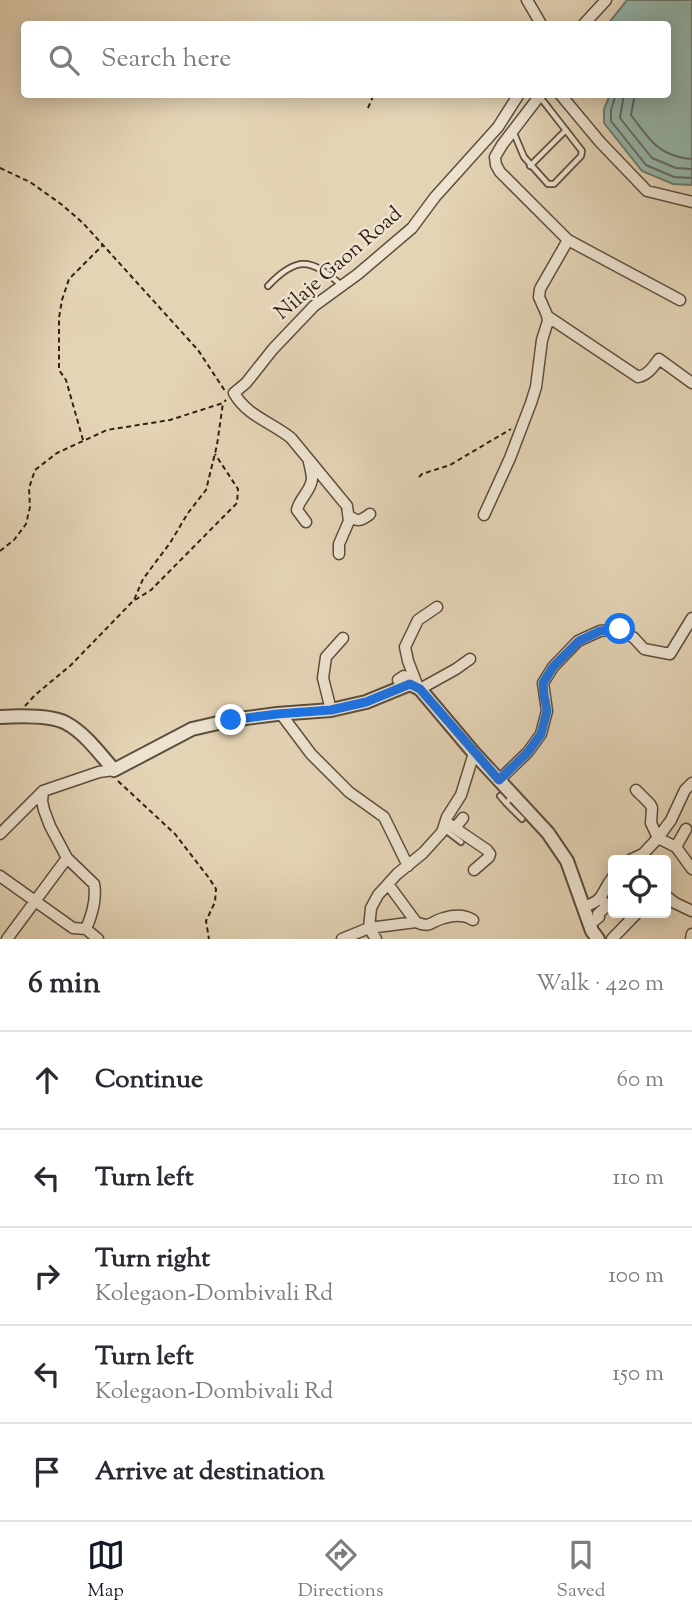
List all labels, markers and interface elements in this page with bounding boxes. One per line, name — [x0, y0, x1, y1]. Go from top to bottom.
search box — [21, 21, 671, 98]
icon: search — [45, 41, 83, 79]
text: Search here — [101, 41, 231, 78]
street label: Nilaje Gaon Road — [269, 200, 409, 328]
route start — [604, 613, 635, 644]
route end — [215, 704, 246, 735]
map controls — [608, 855, 671, 918]
button: locate — [608, 855, 671, 918]
text: 6 min — [28, 963, 100, 1006]
text: Walk · 420 m — [536, 968, 664, 1001]
icon: ahead — [28, 1061, 66, 1099]
text: Continue — [95, 1062, 203, 1099]
text: 60 m — [616, 1064, 664, 1097]
icon: left — [28, 1159, 66, 1197]
text: Turn left — [95, 1160, 194, 1197]
text: 110 m — [613, 1162, 664, 1195]
text: Turn right — [95, 1241, 210, 1278]
icon: right — [28, 1257, 66, 1295]
text: 100 m — [608, 1260, 664, 1293]
text: Kolegaon-Dombivali Rd — [95, 1278, 333, 1311]
text: Turn left — [95, 1339, 194, 1376]
icon: left — [28, 1355, 66, 1393]
text: 150 m — [612, 1358, 664, 1391]
text: Kolegaon-Dombivali Rd — [95, 1376, 333, 1409]
icon: arrive — [28, 1453, 66, 1491]
text: Arrive at destination — [95, 1454, 325, 1491]
tab: Map — [87, 1536, 125, 1605]
tab: Directions — [298, 1536, 383, 1605]
tab: Saved — [557, 1536, 605, 1605]

